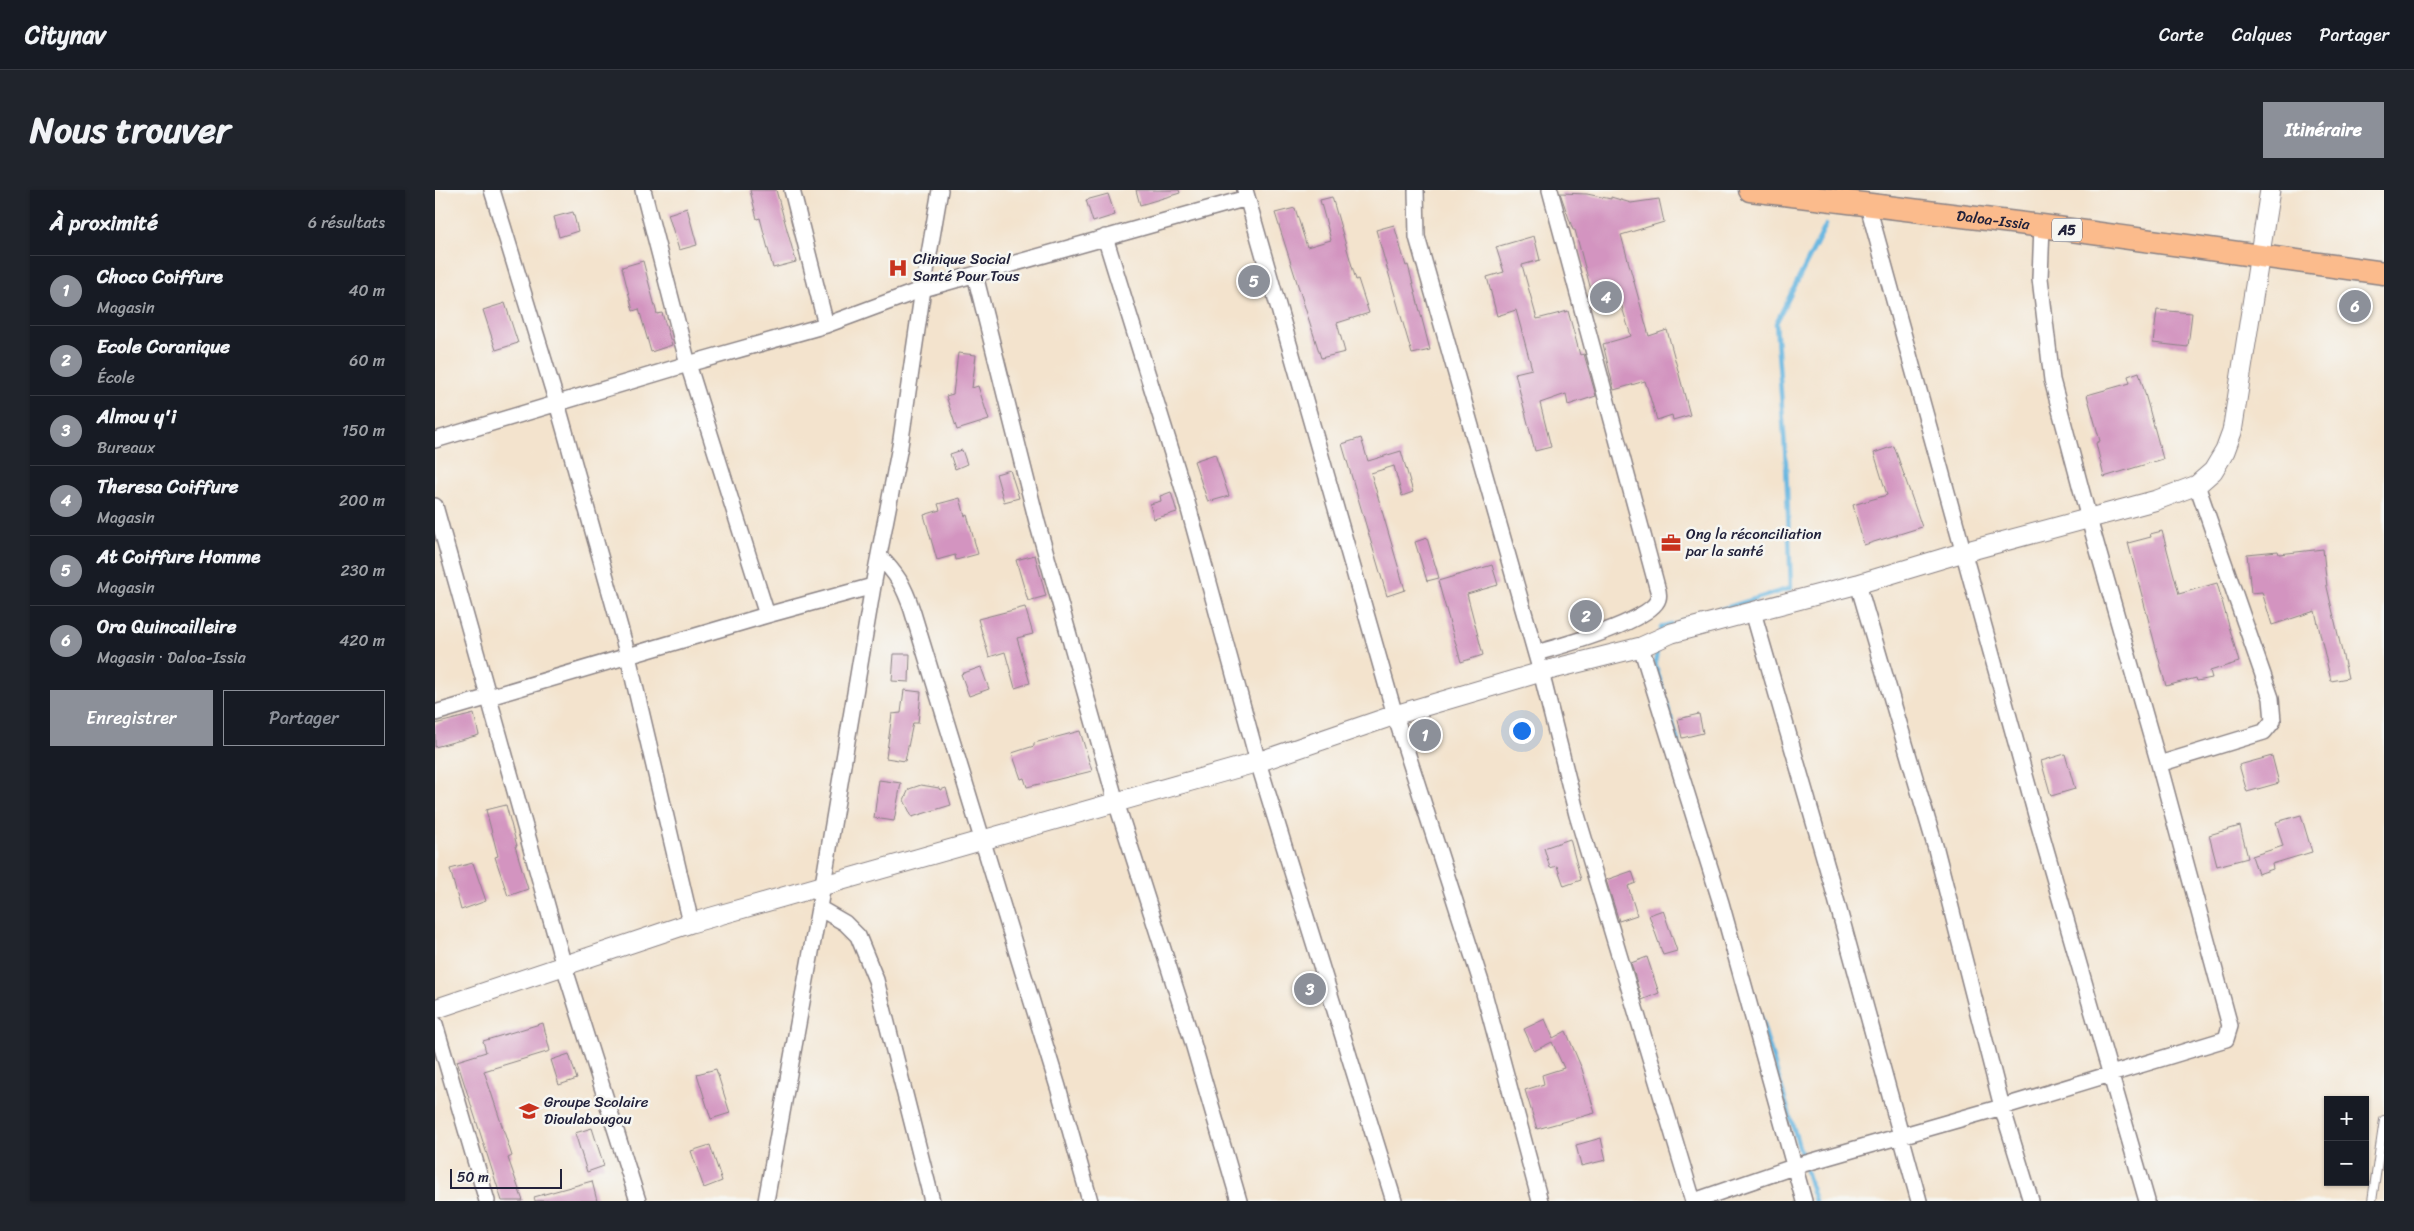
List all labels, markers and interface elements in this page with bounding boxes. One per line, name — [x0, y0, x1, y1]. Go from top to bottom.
text: Citynav — [25, 14, 106, 56]
text: Carte — [2159, 19, 2204, 51]
text: Calques — [2232, 19, 2292, 51]
text: Partager — [2320, 19, 2389, 51]
text: Nous trouver — [30, 99, 230, 161]
button: Itinéraire — [2263, 102, 2384, 158]
street label: Daloa-Issia — [1955, 203, 2032, 237]
text: À proximité — [50, 204, 158, 242]
text: 6 résultats — [308, 208, 385, 237]
road number: A5 — [2052, 218, 2082, 242]
place label: Clinique Social Santé Pour Tous — [913, 246, 1019, 289]
hospital icon: Clinique Social Santé Pour Tous — [887, 257, 909, 279]
text: Choco Coiffure — [97, 260, 223, 293]
pin: 5 — [1238, 262, 1270, 300]
text: 1 — [63, 276, 69, 305]
text: 40 m — [348, 276, 385, 305]
pin: 4 — [1590, 278, 1622, 316]
pin: 6 — [2339, 287, 2371, 325]
text: Magasin — [97, 293, 155, 322]
text: Ecole Coranique — [97, 330, 230, 363]
text: 2 — [61, 346, 71, 375]
text: 60 m — [349, 346, 385, 375]
text: École — [97, 363, 135, 392]
text: Almou y'i — [97, 400, 176, 433]
text: 3 — [62, 416, 70, 445]
text: 150 m — [342, 416, 385, 445]
text: Bureaux — [97, 433, 155, 462]
text: Theresa Coiffure — [97, 470, 238, 503]
text: 4 — [61, 486, 71, 515]
text: 200 m — [339, 486, 385, 515]
text: Magasin — [97, 503, 155, 532]
place label: Ong la réconciliation par la santé — [1685, 521, 1822, 564]
office icon: Ong la réconciliation par la santé — [1660, 532, 1682, 554]
text: At Coiffure Homme — [97, 540, 260, 573]
text: 5 — [61, 556, 71, 585]
text: 230 m — [340, 556, 385, 585]
text: Magasin — [97, 573, 155, 602]
pin: 2 — [1570, 597, 1602, 635]
text: Ora Quincailleire — [97, 610, 237, 643]
text: 6 — [61, 626, 71, 655]
text: 420 m — [339, 626, 385, 655]
text: Magasin · Daloa-Issia — [97, 643, 246, 672]
button: Enregistrer — [50, 690, 213, 746]
button: Partager — [223, 690, 385, 746]
pin: 1 — [1409, 716, 1441, 754]
your location — [1509, 718, 1535, 744]
pin: 3 — [1294, 970, 1326, 1008]
place label: Groupe Scolaire Dioulabougou — [544, 1089, 649, 1132]
map controls — [2324, 1096, 2369, 1186]
button: + — [2324, 1096, 2369, 1141]
school or university icon: Groupe Scolaire Dioulabougou — [518, 1100, 540, 1122]
button: − — [2324, 1141, 2369, 1186]
text: 50 m — [457, 1165, 489, 1190]
scale bar — [450, 1166, 563, 1189]

